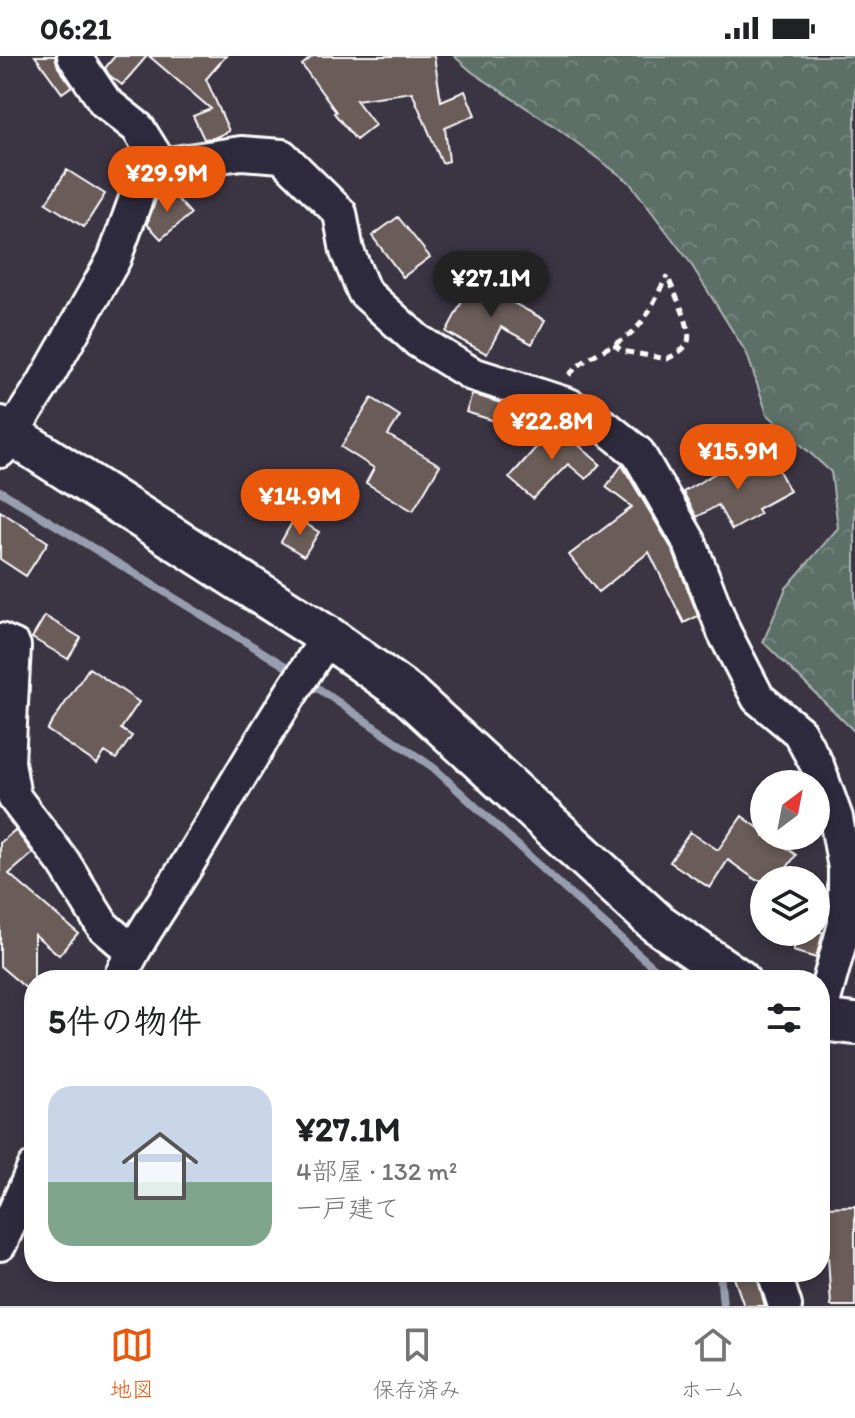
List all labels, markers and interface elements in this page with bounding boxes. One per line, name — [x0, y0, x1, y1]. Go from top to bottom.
text: 06:21 — [40, 10, 111, 47]
pin: ¥29.9M — [102, 146, 232, 214]
text: ¥29.9M — [126, 156, 208, 188]
pin: ¥27.1M — [426, 251, 556, 319]
text: ¥27.1M — [451, 261, 531, 293]
pin: ¥22.8M — [487, 394, 617, 462]
text: ¥22.8M — [511, 404, 594, 436]
pin: ¥15.9M — [673, 424, 803, 492]
text: ¥15.9M — [698, 434, 778, 466]
pin: ¥14.9M — [235, 469, 365, 537]
text: ¥14.9M — [259, 479, 341, 511]
north arrow — [750, 770, 830, 850]
map controls — [750, 770, 830, 946]
button: layers — [750, 866, 830, 946]
icon: filters — [762, 996, 806, 1040]
text: 5件の物件 — [48, 1001, 202, 1042]
text: ¥27.1M — [296, 1109, 401, 1150]
icon: home — [112, 1118, 208, 1214]
text: 4部屋 · 132 m² — [296, 1155, 457, 1187]
text: 一戸建て — [296, 1192, 400, 1224]
tab: 地図 — [110, 1323, 154, 1403]
tab: 保存済み — [373, 1323, 461, 1403]
tab: ホーム — [680, 1323, 745, 1403]

